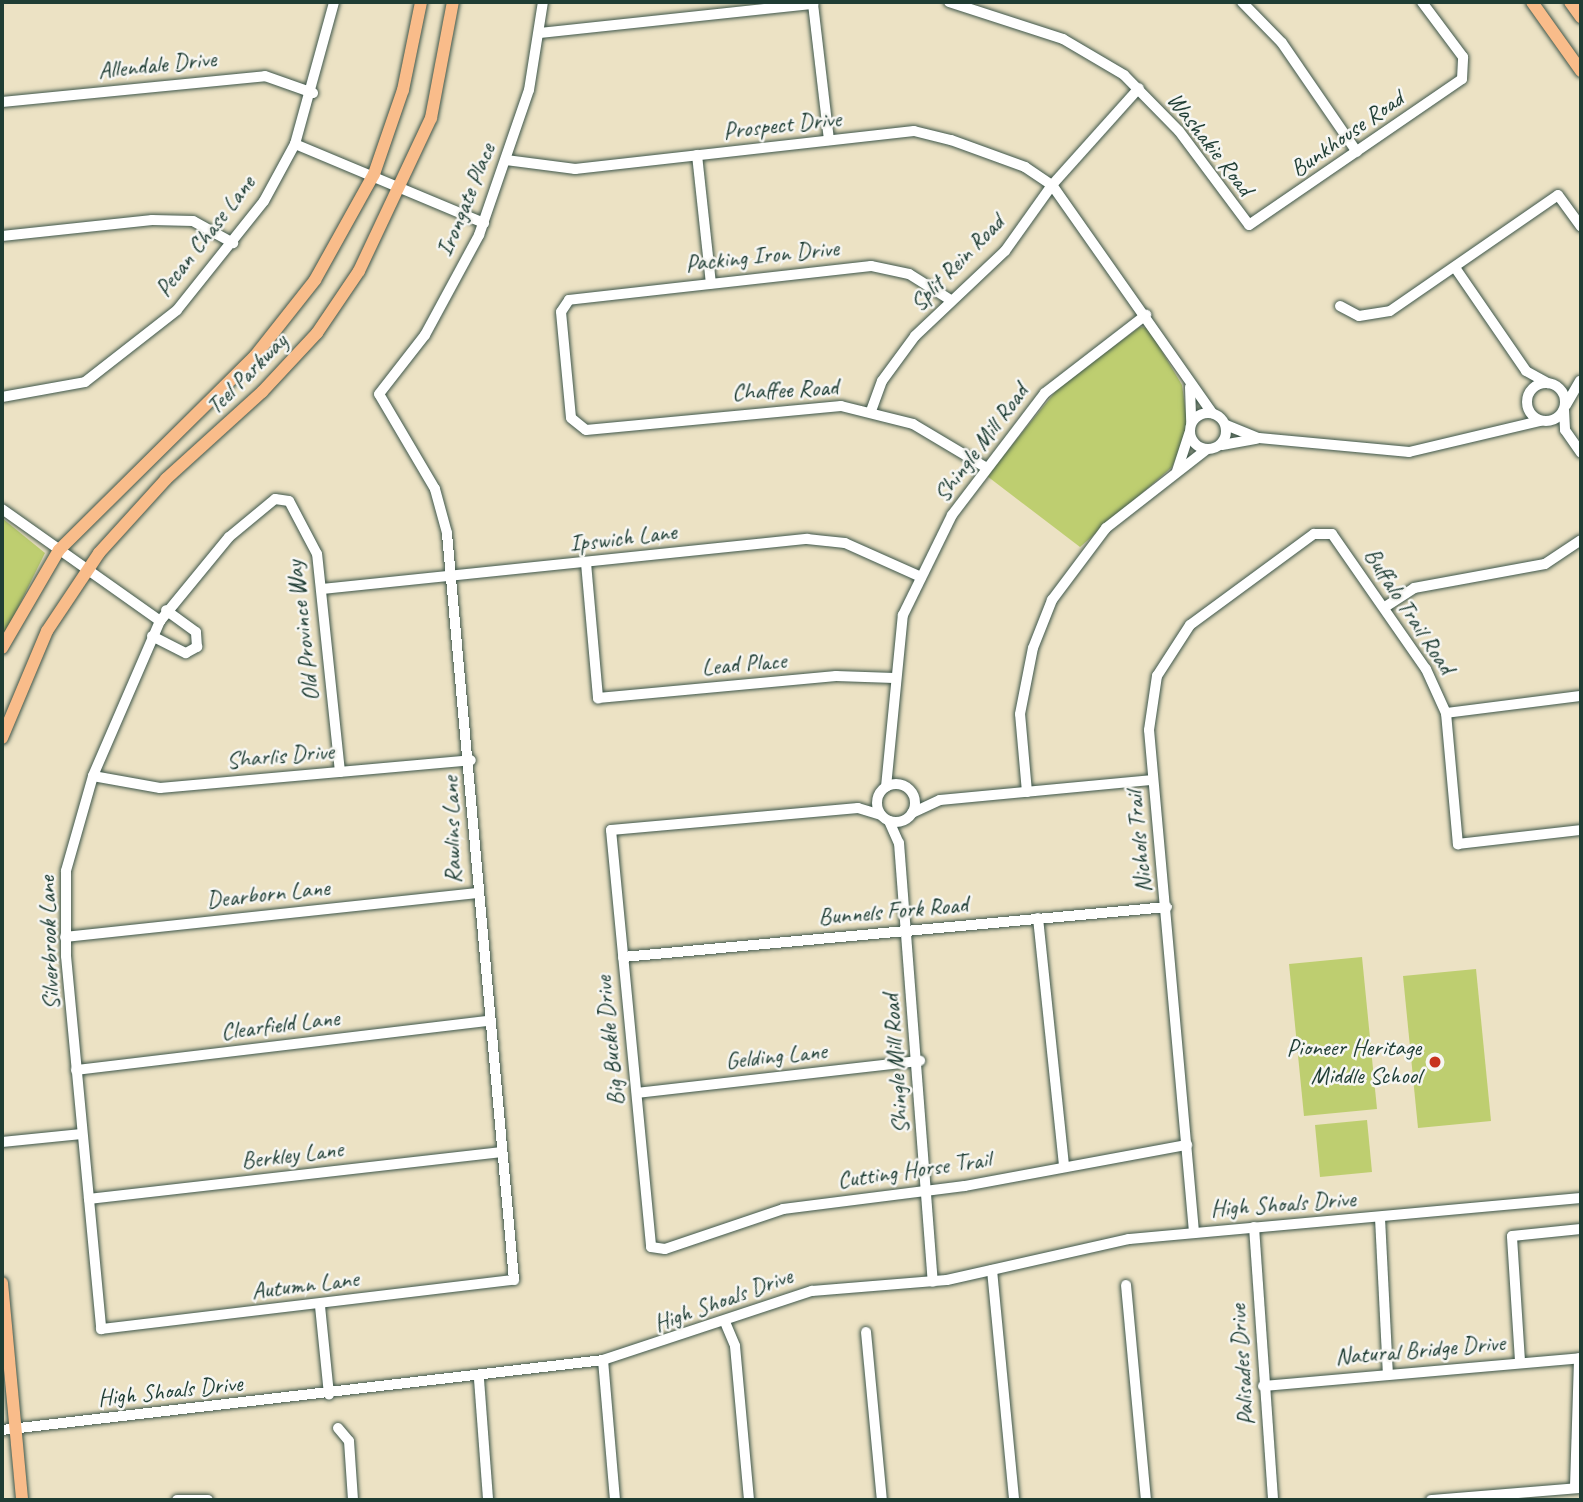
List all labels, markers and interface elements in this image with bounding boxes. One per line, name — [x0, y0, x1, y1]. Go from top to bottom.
street label: Allendale Drive — [97, 44, 217, 86]
street label: Bunkhouse Road — [1285, 85, 1409, 183]
street label: Washakie Road — [1161, 86, 1259, 202]
street label: Prospect Drive — [721, 104, 843, 146]
street label: Irongate Place — [430, 139, 502, 261]
street label: Pecan Chase Lane — [148, 169, 262, 303]
street label: Split Rein Road — [903, 208, 1011, 318]
street label: Packing Iron Drive — [684, 234, 840, 278]
street label: Teel Parkway — [201, 328, 293, 420]
street label: Chaffee Road — [731, 373, 839, 407]
street label: Shingle Mill Road — [927, 378, 1035, 508]
street label: Ipswich Lane — [567, 517, 679, 559]
street label: Buffalo Trail Road — [1358, 543, 1460, 679]
street label: Old Province Way — [280, 559, 326, 703]
street label: Lead Place — [700, 646, 788, 682]
street label: Sharlis Drive — [225, 737, 335, 775]
street label: Rawlins Lane — [436, 776, 468, 884]
street label: Nichols Trail — [1119, 790, 1159, 894]
street label: Dearborn Lane — [205, 873, 331, 915]
street label: Silverbrook Lane — [32, 875, 66, 1011]
street label: Bunnels Fork Road — [816, 890, 970, 932]
street label: Big Buckle Drive — [589, 974, 631, 1108]
street label: Shingle Mill Road — [877, 993, 915, 1135]
street label: Clearfield Lane — [219, 1003, 341, 1047]
place label: Pioneer Heritage Middle School — [1287, 1034, 1421, 1090]
street label: Gelding Lane — [724, 1036, 828, 1076]
marker: Pioneer Heritage Middle School — [1427, 1054, 1443, 1070]
street label: Berkley Lane — [239, 1134, 345, 1176]
street label: Cutting Horse Trail — [835, 1145, 993, 1195]
street label: High Shoals Drive — [1209, 1185, 1357, 1223]
street label: High Shoals Drive — [649, 1262, 797, 1338]
street label: Autumn Lane — [250, 1264, 360, 1306]
street label: Palisades Drive — [1223, 1303, 1261, 1427]
street label: Natural Bridge Drive — [1334, 1328, 1506, 1372]
street label: High Shoals Drive — [96, 1369, 244, 1413]

